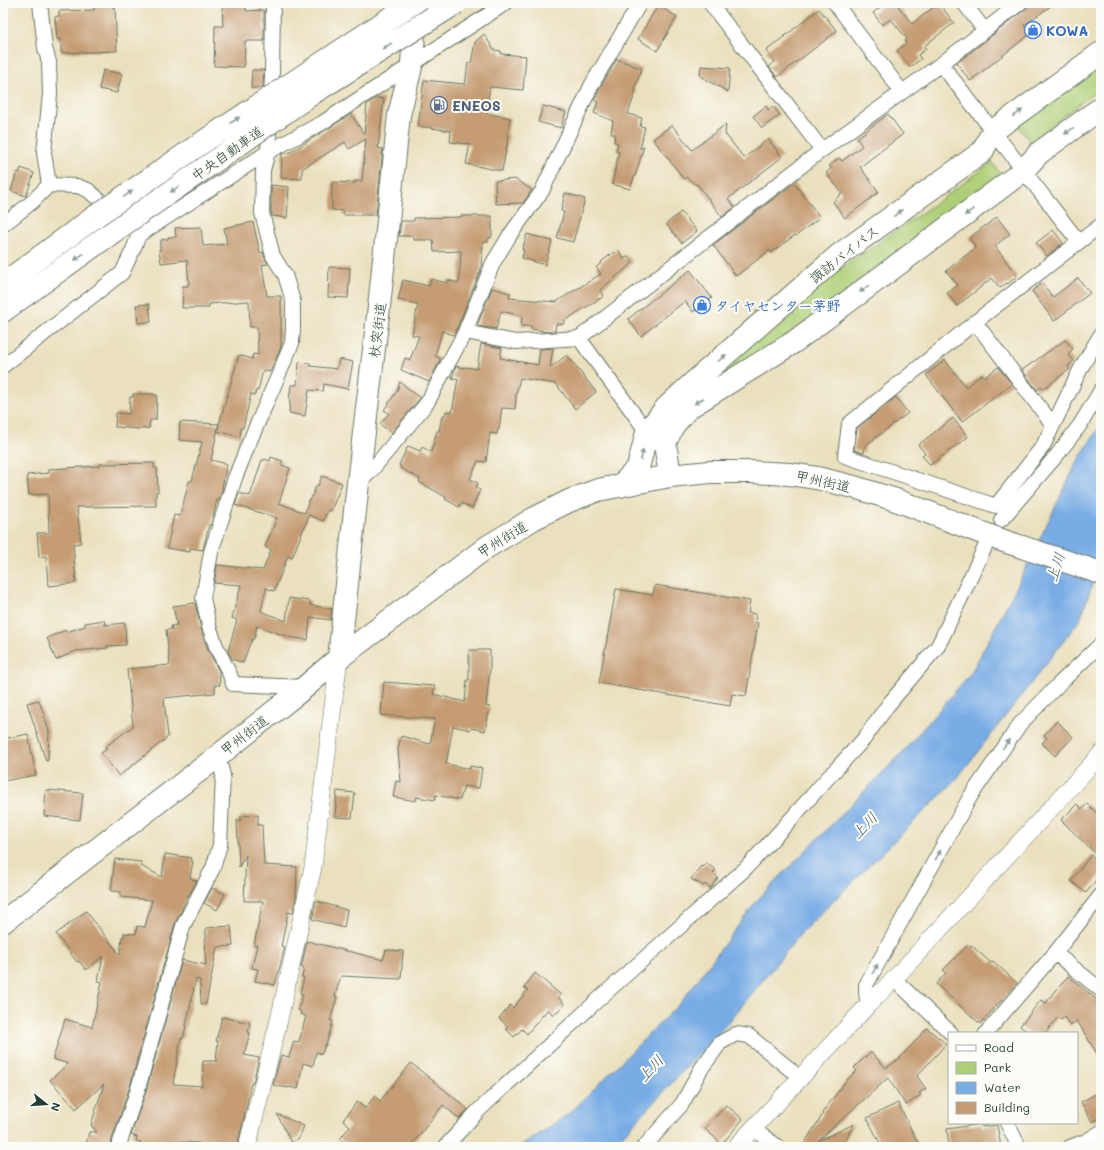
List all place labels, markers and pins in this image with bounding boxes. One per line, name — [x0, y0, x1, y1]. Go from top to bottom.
shop icon: KOWA — [1023, 20, 1043, 40]
place label: KOWA — [1046, 21, 1089, 40]
fuel station icon: ENEOS — [429, 95, 449, 115]
place label: ENEOS — [452, 96, 501, 115]
shop icon: タイヤセンター茅野 — [692, 295, 712, 315]
place label: タイヤセンター茅野 — [715, 296, 840, 315]

